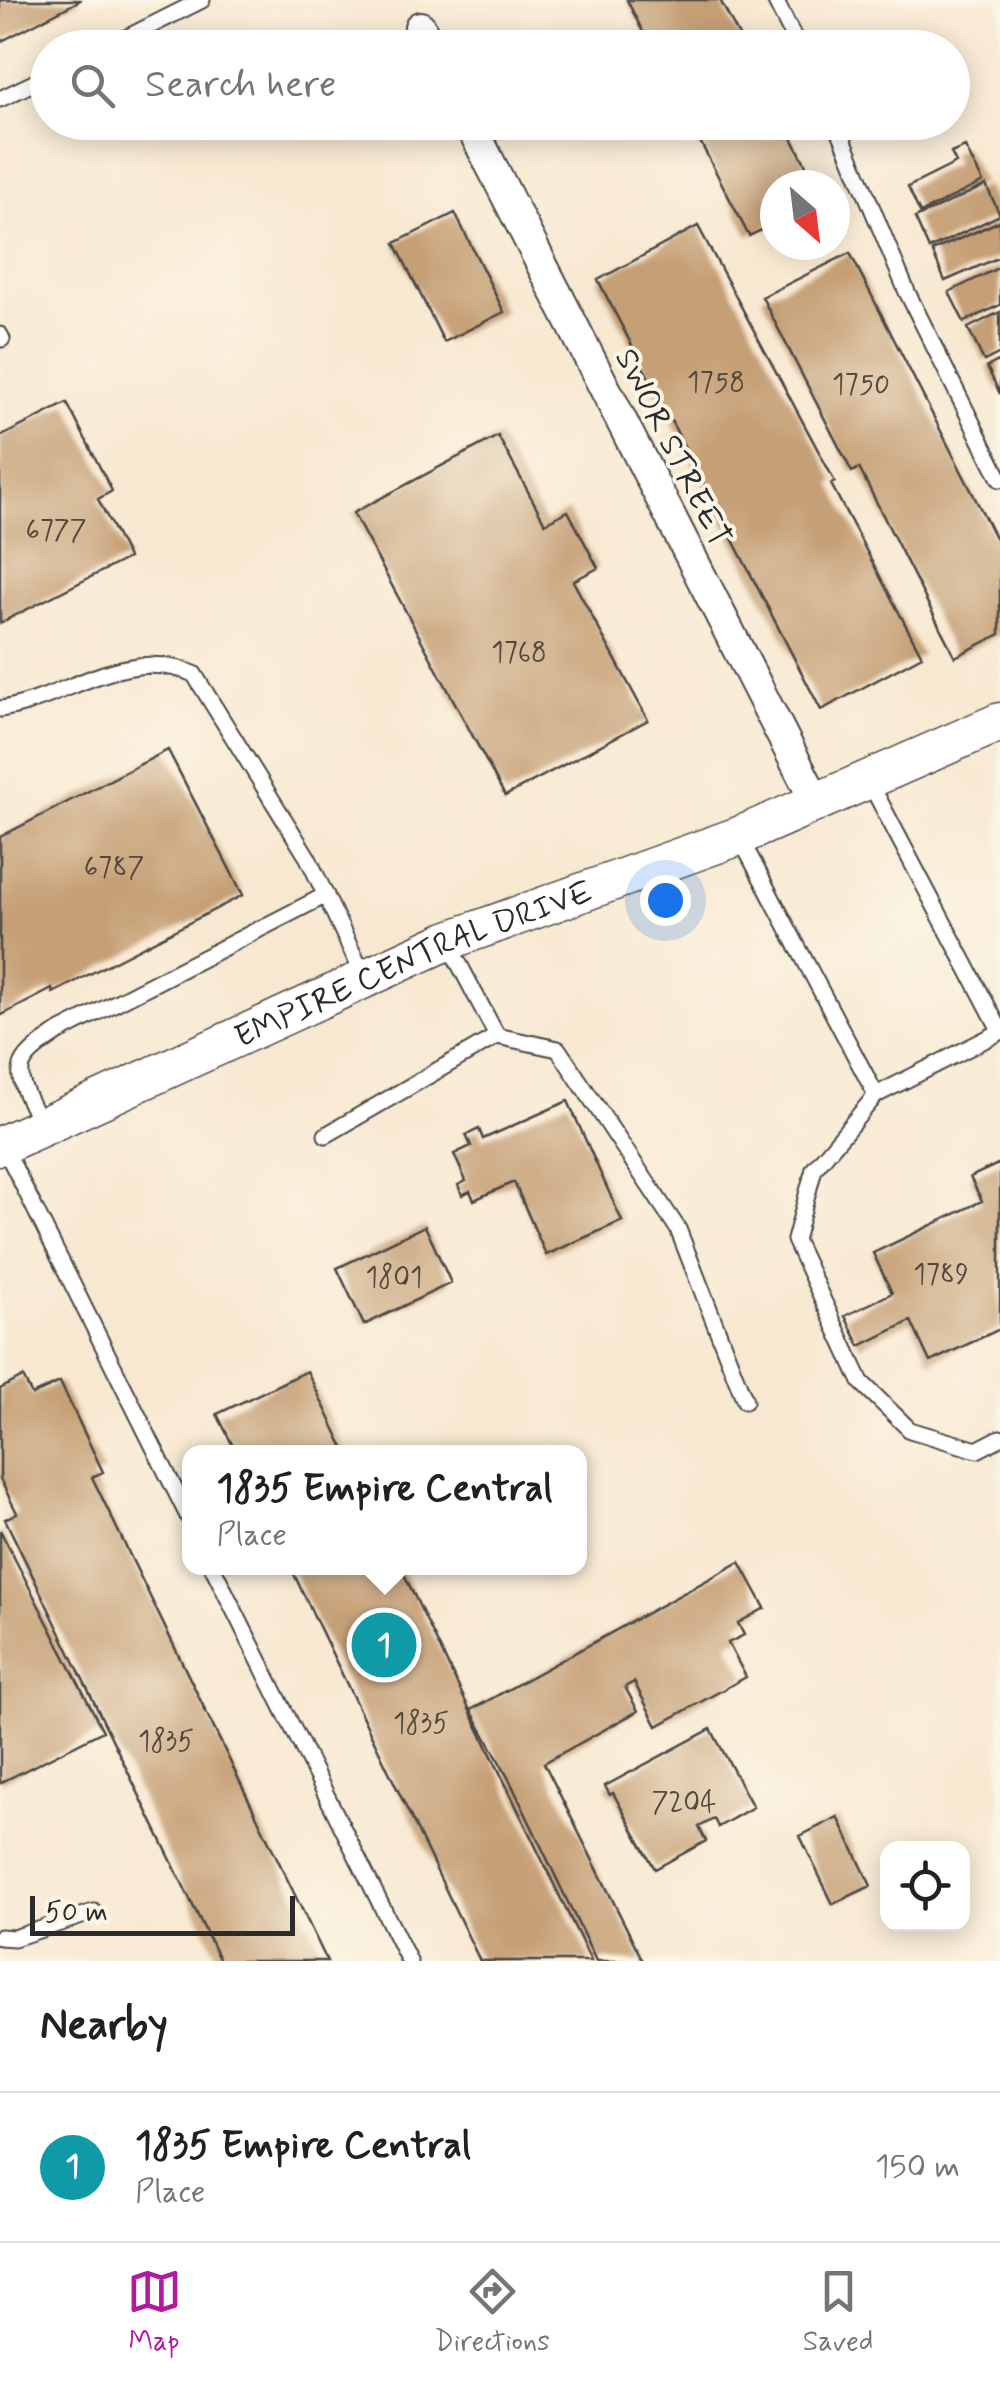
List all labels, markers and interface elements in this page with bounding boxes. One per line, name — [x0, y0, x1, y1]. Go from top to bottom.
search box — [30, 30, 970, 140]
icon: search — [65, 58, 120, 113]
text: Search here — [145, 61, 336, 110]
north arrow — [760, 170, 850, 260]
street label: SWOR STREET — [604, 342, 740, 554]
house number: 1758 — [687, 365, 745, 402]
house number: 1750 — [832, 367, 890, 404]
house number: 6777 — [25, 513, 87, 550]
house number: 1768 — [491, 635, 547, 672]
house number: 6787 — [84, 850, 144, 887]
street label: EMPIRE CENTRAL DRIVE — [228, 872, 598, 1059]
your location — [640, 875, 691, 926]
house number: 1789 — [913, 1257, 969, 1294]
house number: 1801 — [365, 1260, 423, 1297]
popup — [182, 1445, 587, 1575]
text: 1835 Empire Central — [216, 1465, 553, 1514]
text: Place — [216, 1514, 287, 1556]
pin: 1 — [352, 1608, 416, 1682]
house number: 1835 — [393, 1706, 449, 1743]
house number: 1835 — [138, 1724, 194, 1761]
house number: 7204 — [652, 1785, 716, 1822]
map controls — [880, 1841, 970, 1931]
button: locate — [880, 1841, 970, 1931]
scale bar — [30, 1891, 295, 1936]
text: 50 m — [45, 1895, 108, 1932]
text: Nearby — [40, 1999, 168, 2054]
text: 1835 Empire Central — [135, 2122, 471, 2171]
text: 1 — [65, 2146, 80, 2188]
text: 150 m — [875, 2146, 960, 2188]
text: Place — [135, 2171, 205, 2213]
tab: Map — [127, 2264, 182, 2361]
tab: Directions — [435, 2264, 550, 2361]
tab: Saved — [803, 2264, 873, 2361]

